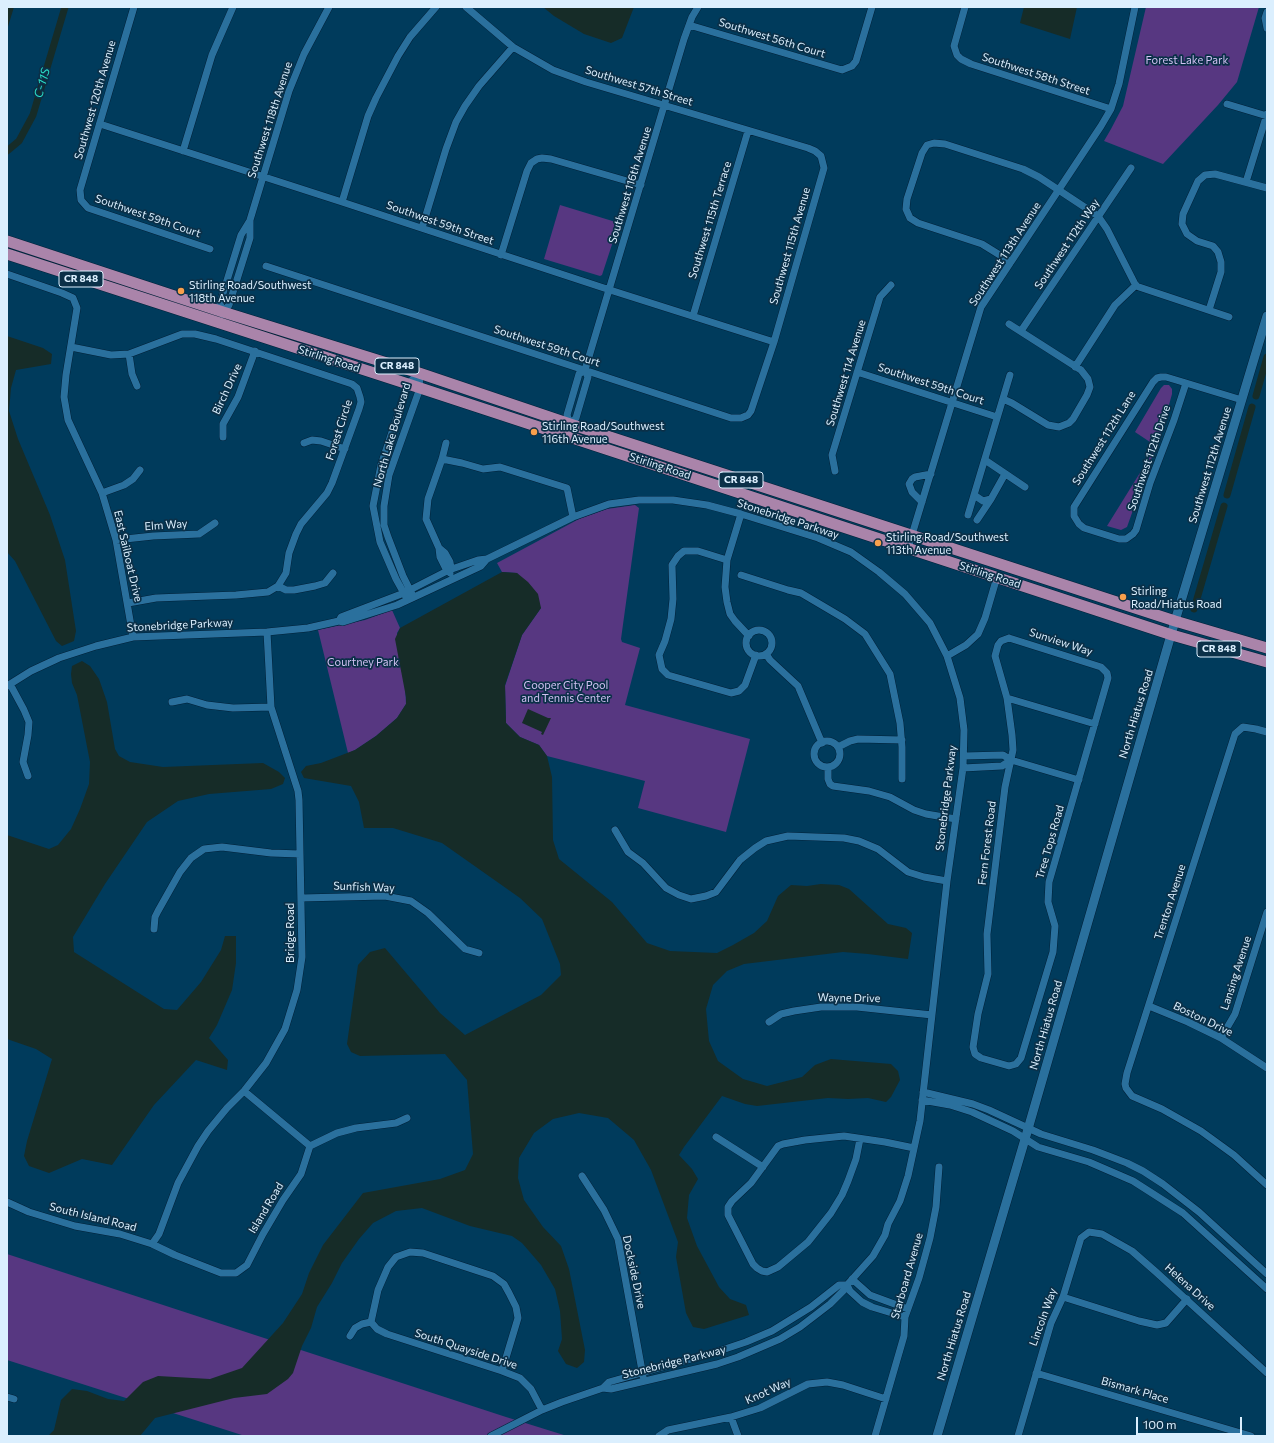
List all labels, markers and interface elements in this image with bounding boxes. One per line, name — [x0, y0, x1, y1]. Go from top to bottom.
street label: Southwest 56th Court — [717, 15, 827, 61]
street label: Southwest 120th Avenue — [72, 39, 118, 161]
street label: Southwest 58th Street — [980, 50, 1092, 98]
park label: Forest Lake Park — [1146, 53, 1228, 67]
street label: Southwest 118th Avenue — [245, 60, 295, 180]
street label: Southwest 57th Street — [584, 63, 694, 109]
water label: C-11S — [31, 66, 53, 100]
street label: Southwest 116th Avenue — [606, 125, 654, 245]
street label: Southwest 115th Terrace — [686, 160, 734, 280]
street label: Southwest 115th Avenue — [767, 186, 813, 306]
street label: Southwest 59th Court — [93, 192, 203, 240]
street label: Southwest 112th Way — [1032, 196, 1102, 292]
street label: Southwest 59th Street — [384, 198, 496, 248]
street label: Southwest 113th Avenue — [966, 200, 1044, 308]
road number: CR 848 — [59, 271, 103, 287]
place label: Stirling Road/Southwest 118th Avenue — [189, 278, 311, 304]
marker: Stirling Road/Southwest 118th Avenue — [176, 286, 186, 296]
street label: Southwest 114 Avenue — [824, 318, 868, 428]
street label: Southwest 59th Court — [492, 323, 602, 369]
street label: Stirling Road — [297, 343, 361, 375]
road number: CR 848 — [375, 358, 419, 374]
street label: Birch Drive — [209, 361, 245, 417]
street label: Southwest 59th Court — [876, 361, 986, 407]
street label: North Lake Boulevard — [371, 381, 413, 489]
street label: Southwest 112th Lane — [1070, 389, 1138, 487]
street label: Forest Circle — [323, 398, 355, 462]
street label: Southwest 112th Drive — [1125, 403, 1173, 513]
street label: Southwest 112th Avenue — [1186, 405, 1234, 525]
place label: Stirling Road/Southwest 116th Avenue — [542, 419, 664, 445]
marker: Stirling Road/Southwest 116th Avenue — [529, 427, 539, 437]
street label: Stirling Road — [628, 450, 692, 482]
road number: CR 848 — [719, 472, 763, 488]
street label: Stonebridge Parkway — [735, 496, 841, 542]
street label: East Sailboat Drive — [111, 509, 145, 603]
street label: Elm Way — [144, 517, 188, 533]
place label: Stirling Road/Southwest 113th Avenue — [886, 530, 1008, 556]
marker: Stirling Road/Southwest 113th Avenue — [873, 538, 883, 548]
street label: Stirling Road — [958, 559, 1022, 591]
place label: Stirling Road/Hiatus Road — [1131, 584, 1222, 610]
marker: Stirling Road/Hiatus Road — [1118, 592, 1128, 602]
street label: Stonebridge Parkway — [127, 616, 233, 634]
street label: Sunview Way — [1028, 626, 1094, 658]
road number: CR 848 — [1197, 641, 1241, 657]
park label: Courtney Park — [327, 655, 399, 669]
street label: North Hiatus Road — [1116, 668, 1156, 760]
park label: Cooper City Pool and Tennis Center — [521, 678, 611, 704]
street label: Stonebridge Parkway — [933, 744, 959, 852]
street label: Fern Forest Road — [975, 800, 999, 886]
street label: Tree Tops Road — [1033, 804, 1067, 880]
street label: Trenton Avenue — [1152, 863, 1188, 941]
street label: Sunfish Way — [333, 879, 395, 895]
street label: Bridge Road — [283, 903, 297, 963]
street label: Lansing Avenue — [1218, 934, 1254, 1012]
street label: North Hiatus Road — [1027, 979, 1065, 1071]
street label: Wayne Drive — [818, 991, 880, 1005]
street label: Boston Drive — [1171, 999, 1235, 1039]
street label: Island Road — [246, 1180, 286, 1236]
street label: South Island Road — [48, 1200, 138, 1234]
street label: Starboard Avenue — [888, 1231, 926, 1321]
street label: Dockside Drive — [620, 1234, 648, 1310]
street label: Helena Drive — [1162, 1261, 1218, 1313]
street label: Lincoln Way — [1026, 1286, 1060, 1348]
street label: North Hiatus Road — [934, 1290, 974, 1382]
street label: South Quayside Drive — [413, 1326, 519, 1372]
street label: Stonebridge Parkway — [621, 1343, 727, 1381]
street label: Bismark Place — [1100, 1374, 1170, 1406]
street label: Knot Way — [743, 1375, 793, 1407]
scale bar — [1138, 1409, 1244, 1435]
text: 100 m — [1143, 1417, 1177, 1431]

